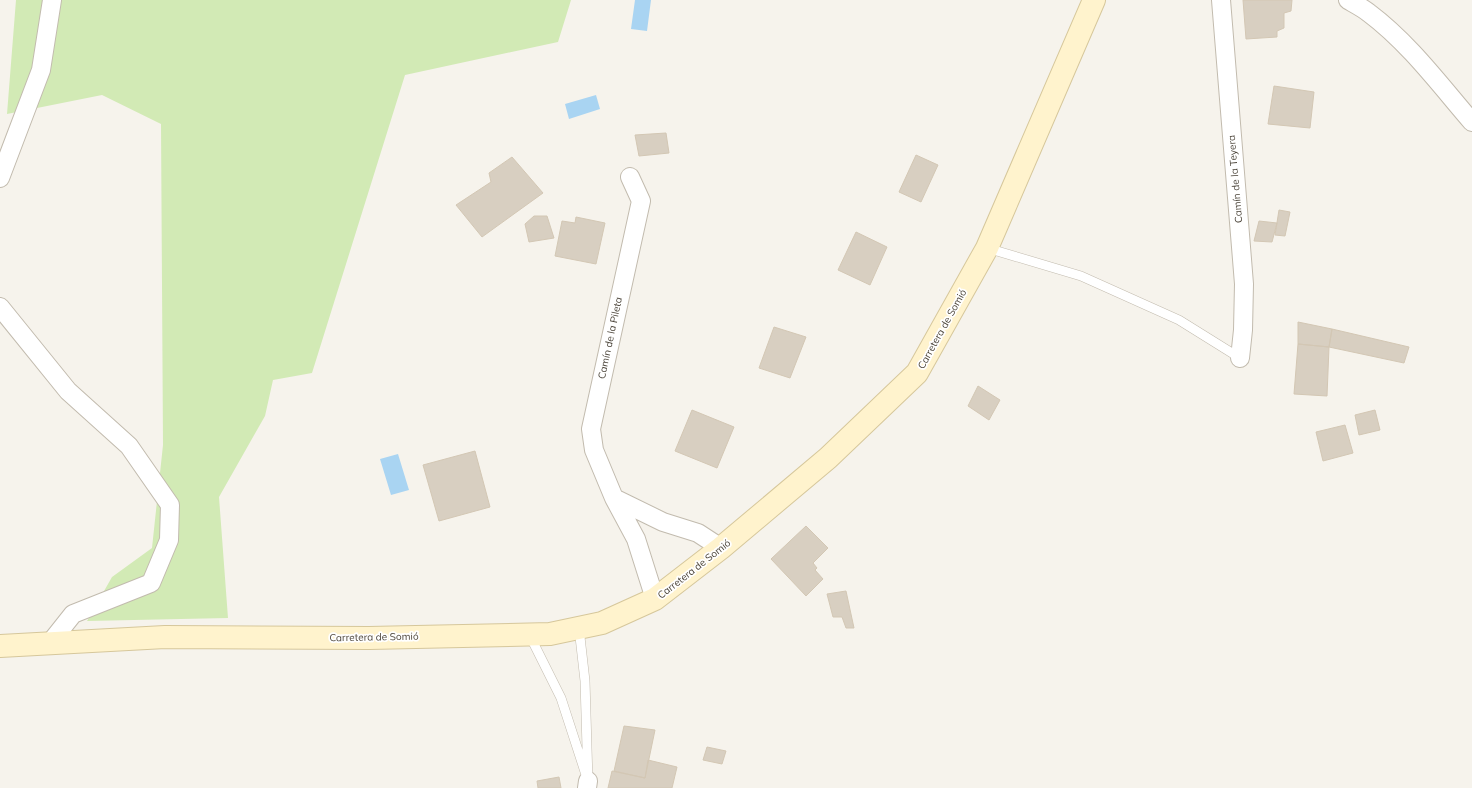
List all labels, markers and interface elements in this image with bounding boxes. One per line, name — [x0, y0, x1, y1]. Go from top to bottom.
street label: Camín de la Teyera — [1225, 134, 1245, 224]
street label: Carretera de Somió — [915, 287, 969, 371]
street label: Camín de la Pileta — [595, 296, 625, 380]
street label: Carretera de Somió — [655, 536, 733, 602]
street label: Carretera de Somió — [329, 630, 419, 644]

